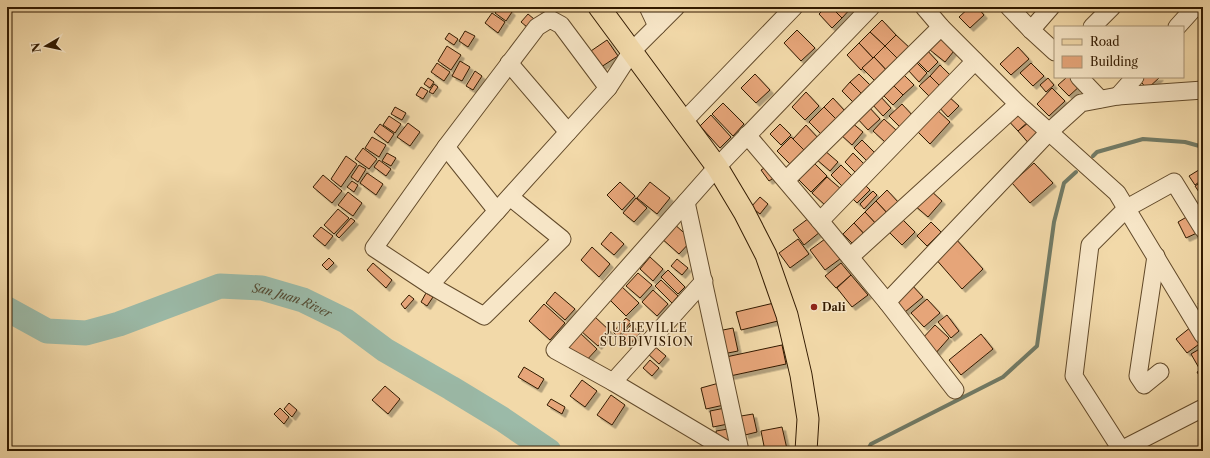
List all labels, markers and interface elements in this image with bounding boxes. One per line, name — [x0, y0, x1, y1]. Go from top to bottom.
north arrow — [26, 26, 66, 66]
legend — [1054, 26, 1184, 78]
text: Road — [1090, 34, 1120, 49]
text: N — [28, 41, 44, 53]
text: Building — [1090, 54, 1138, 69]
water label: San Juan River — [251, 280, 336, 321]
place label: Dali — [822, 300, 846, 314]
marker: Dali — [809, 302, 819, 312]
district label: JULIEVILLE SUBDIVISION — [600, 320, 694, 349]

